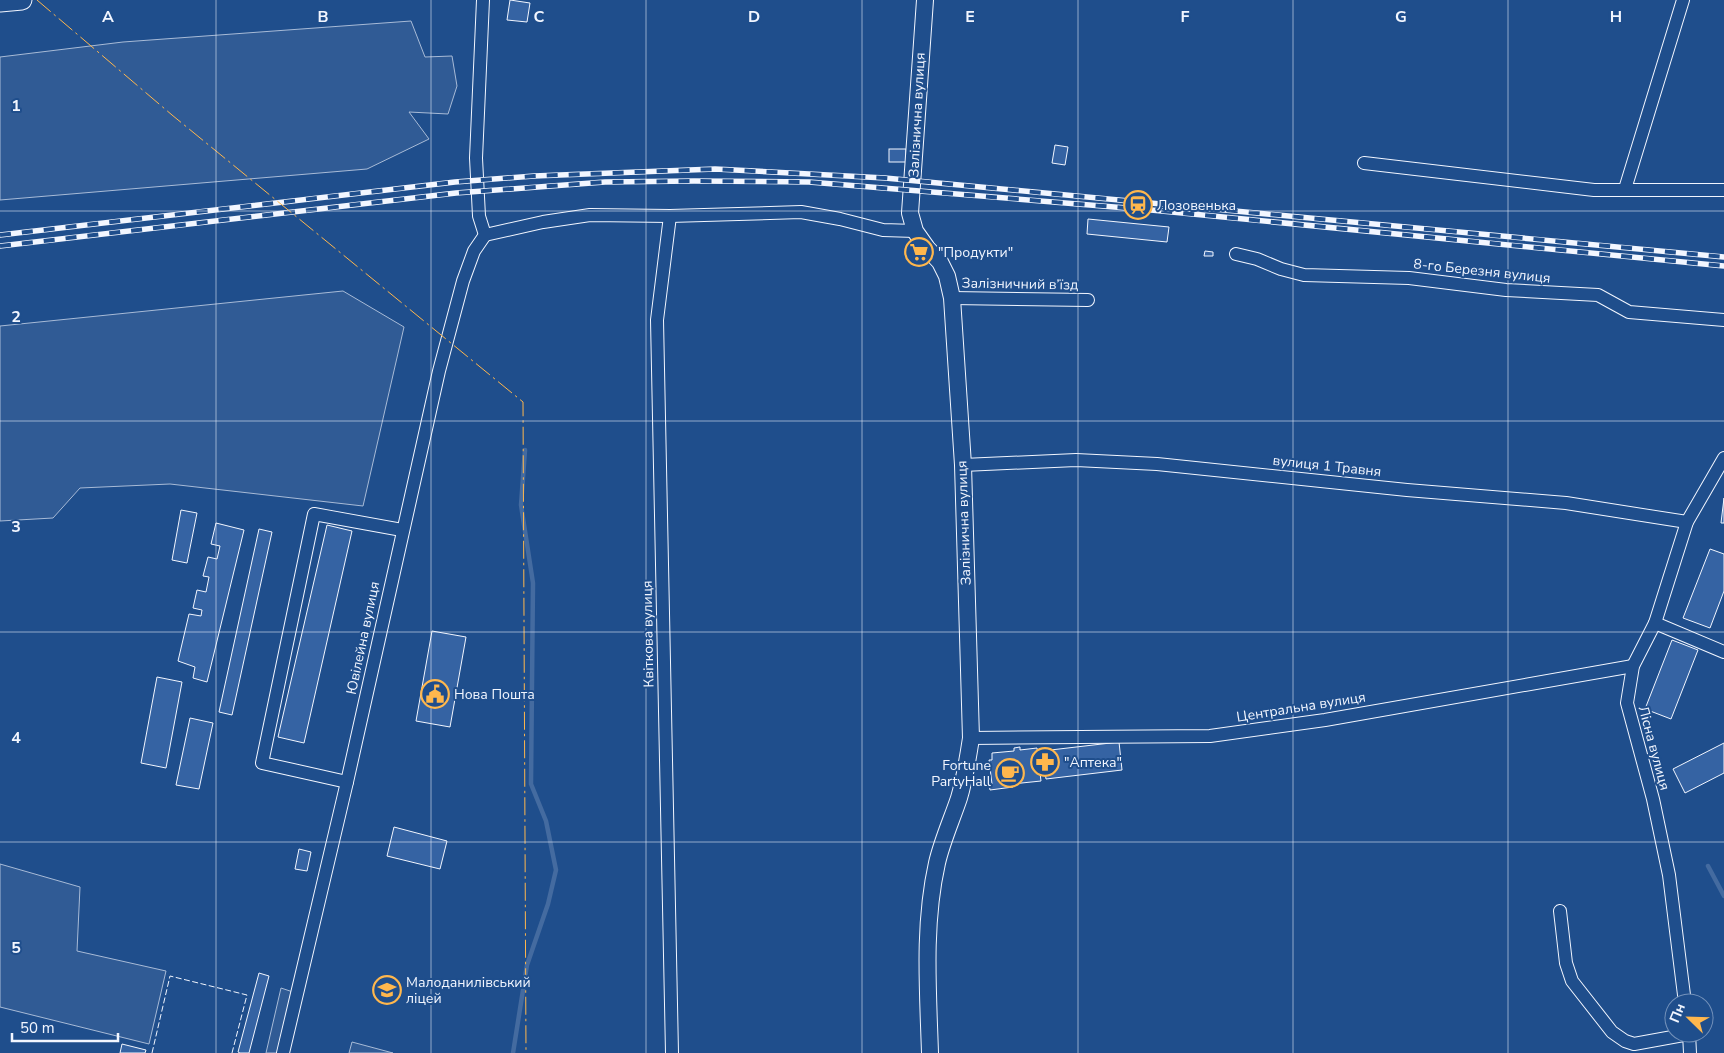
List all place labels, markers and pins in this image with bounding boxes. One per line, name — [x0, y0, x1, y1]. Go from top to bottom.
station icon: Лозовенька — [1123, 190, 1153, 220]
place label: Лозовенька — [1157, 196, 1236, 215]
supermarket icon: "Продукти" — [904, 237, 934, 267]
place label: "Продукти" — [938, 243, 1013, 262]
public building icon: Нова Пошта — [420, 679, 450, 709]
place label: Нова Пошта — [454, 685, 535, 704]
pharmacy icon: "Аптека" — [1030, 747, 1060, 777]
place label: "Аптека" — [1064, 753, 1122, 772]
place label: Fortune PartyHall — [931, 756, 992, 791]
cafe icon: Fortune PartyHall — [995, 758, 1025, 788]
place label: Малоданилівський ліцей — [406, 973, 531, 1008]
school or university icon: Малоданилівський ліцей — [372, 975, 402, 1005]

